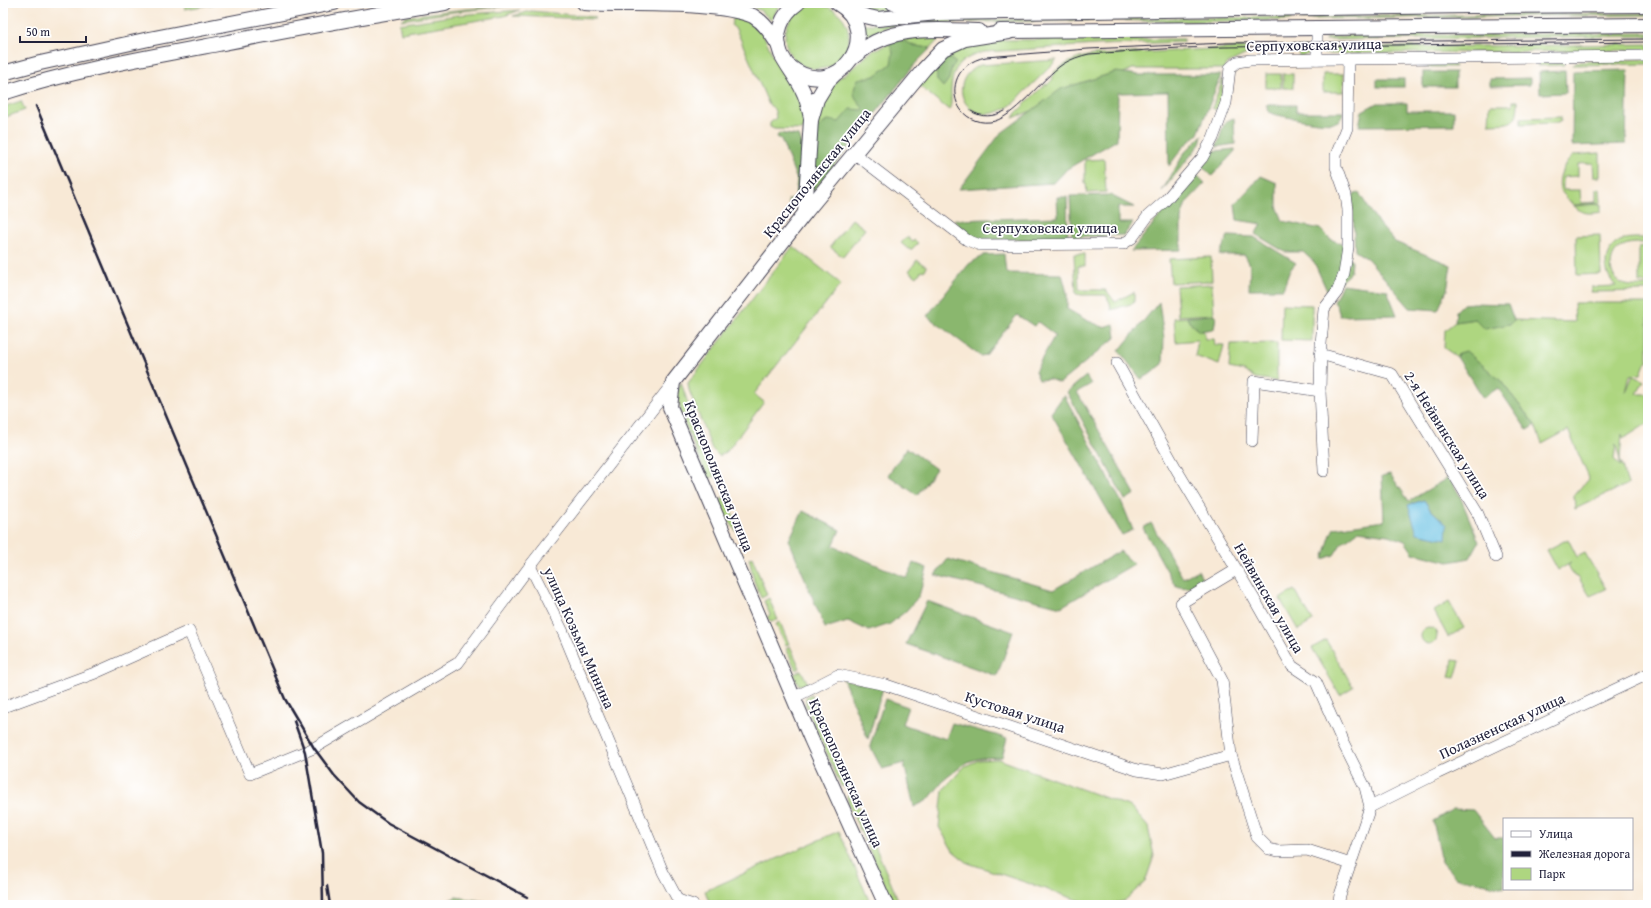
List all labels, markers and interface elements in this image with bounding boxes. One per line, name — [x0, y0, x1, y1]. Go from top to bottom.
scale bar — [20, 18, 86, 44]
text: 50 m — [26, 23, 50, 40]
street label: Серпуховская улица — [1246, 33, 1383, 56]
street label: Краснополянская улица — [758, 103, 876, 242]
street label: Серпуховская улица — [982, 217, 1118, 238]
street label: 2-я Нейвинская улица — [1400, 367, 1496, 503]
street label: Краснополянская улица — [680, 397, 760, 555]
street label: Нейвинская улица — [1229, 539, 1310, 657]
street label: улица Козьмы Минина — [538, 563, 621, 713]
street label: Кустовая улица — [962, 685, 1069, 738]
street label: Полазненская улица — [1435, 687, 1569, 764]
street label: Краснополянская улица — [804, 695, 889, 851]
legend — [1503, 818, 1633, 890]
text: Улица — [1539, 825, 1573, 842]
text: Железная дорога — [1538, 845, 1630, 862]
text: Парк — [1539, 865, 1566, 882]

